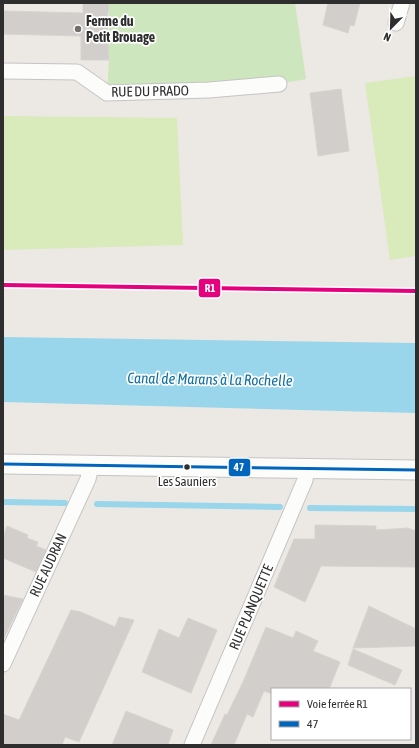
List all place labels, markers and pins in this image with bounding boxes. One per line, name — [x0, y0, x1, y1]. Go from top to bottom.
place label: Ferme du Petit Brouage — [86, 13, 155, 45]
marker: Ferme du Petit Brouage — [73, 24, 83, 34]
marker: Les Sauniers — [182, 462, 192, 472]
place label: Les Sauniers — [158, 474, 217, 489]

